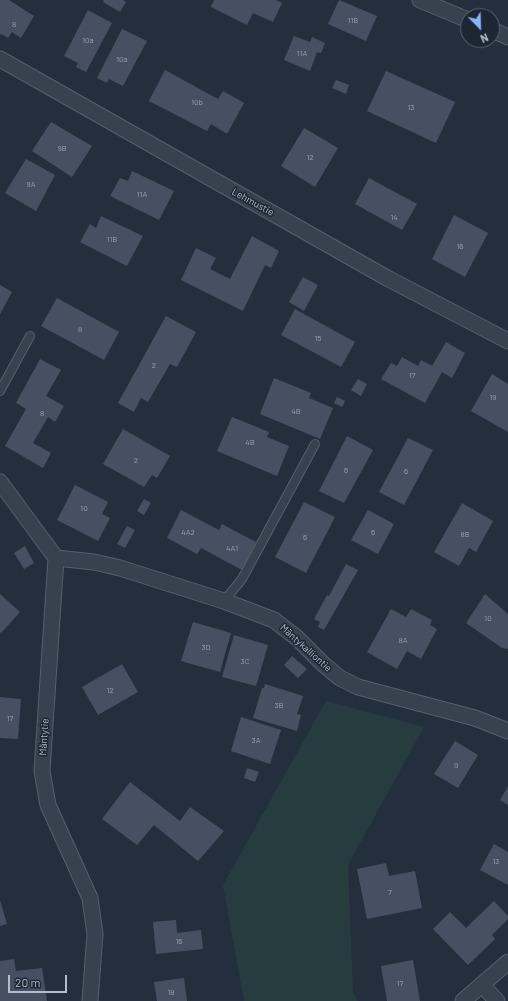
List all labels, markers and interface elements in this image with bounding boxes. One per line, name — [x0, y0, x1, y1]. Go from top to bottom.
north arrow — [460, 8, 500, 48]
house number: 11B — [348, 15, 358, 25]
house number: 8 — [12, 19, 16, 29]
text: N — [479, 31, 490, 46]
house number: 10a — [82, 35, 94, 45]
house number: 11A — [297, 48, 307, 58]
house number: 10a — [116, 54, 128, 64]
house number: 10b — [191, 97, 203, 107]
house number: 13 — [408, 102, 414, 112]
house number: 9B — [57, 143, 67, 153]
house number: 12 — [306, 152, 314, 162]
house number: 9A — [26, 179, 36, 189]
street label: Lehmustie — [230, 186, 276, 218]
house number: 11A — [137, 189, 147, 199]
house number: 14 — [390, 212, 398, 222]
house number: 11B — [107, 234, 117, 244]
house number: 16 — [457, 241, 463, 251]
house number: 8 — [78, 324, 82, 334]
house number: 15 — [315, 333, 321, 343]
house number: 2 — [152, 360, 156, 370]
house number: 17 — [409, 370, 415, 380]
house number: 19 — [490, 392, 496, 402]
house number: 4B — [291, 406, 301, 416]
house number: 8 — [40, 408, 44, 418]
house number: 4B — [245, 437, 255, 447]
house number: 2 — [134, 455, 138, 465]
house number: 6 — [344, 465, 348, 475]
house number: 6 — [404, 466, 408, 476]
house number: 10 — [80, 503, 88, 513]
house number: 4A2 — [181, 527, 195, 537]
house number: 6 — [371, 527, 375, 537]
house number: 8B — [460, 529, 470, 539]
house number: 6 — [303, 532, 307, 542]
house number: 4A1 — [226, 543, 238, 553]
house number: 10 — [484, 613, 492, 623]
street label: Mäntykalliontie — [278, 622, 334, 674]
house number: 8A — [398, 635, 408, 645]
house number: 3D — [201, 642, 211, 652]
house number: 3C — [241, 656, 249, 666]
house number: 12 — [106, 685, 114, 695]
house number: 3B — [274, 700, 284, 710]
house number: 17 — [7, 713, 13, 723]
street label: Mäntytie — [37, 718, 51, 756]
house number: 3A — [252, 735, 260, 745]
house number: 9 — [454, 760, 458, 770]
house number: 13 — [493, 856, 499, 866]
house number: 7 — [388, 887, 392, 897]
house number: 16 — [176, 936, 182, 946]
scale bar — [10, 967, 69, 993]
text: 20 m — [15, 975, 41, 989]
house number: 17 — [397, 978, 403, 988]
house number: 18 — [168, 987, 174, 997]

